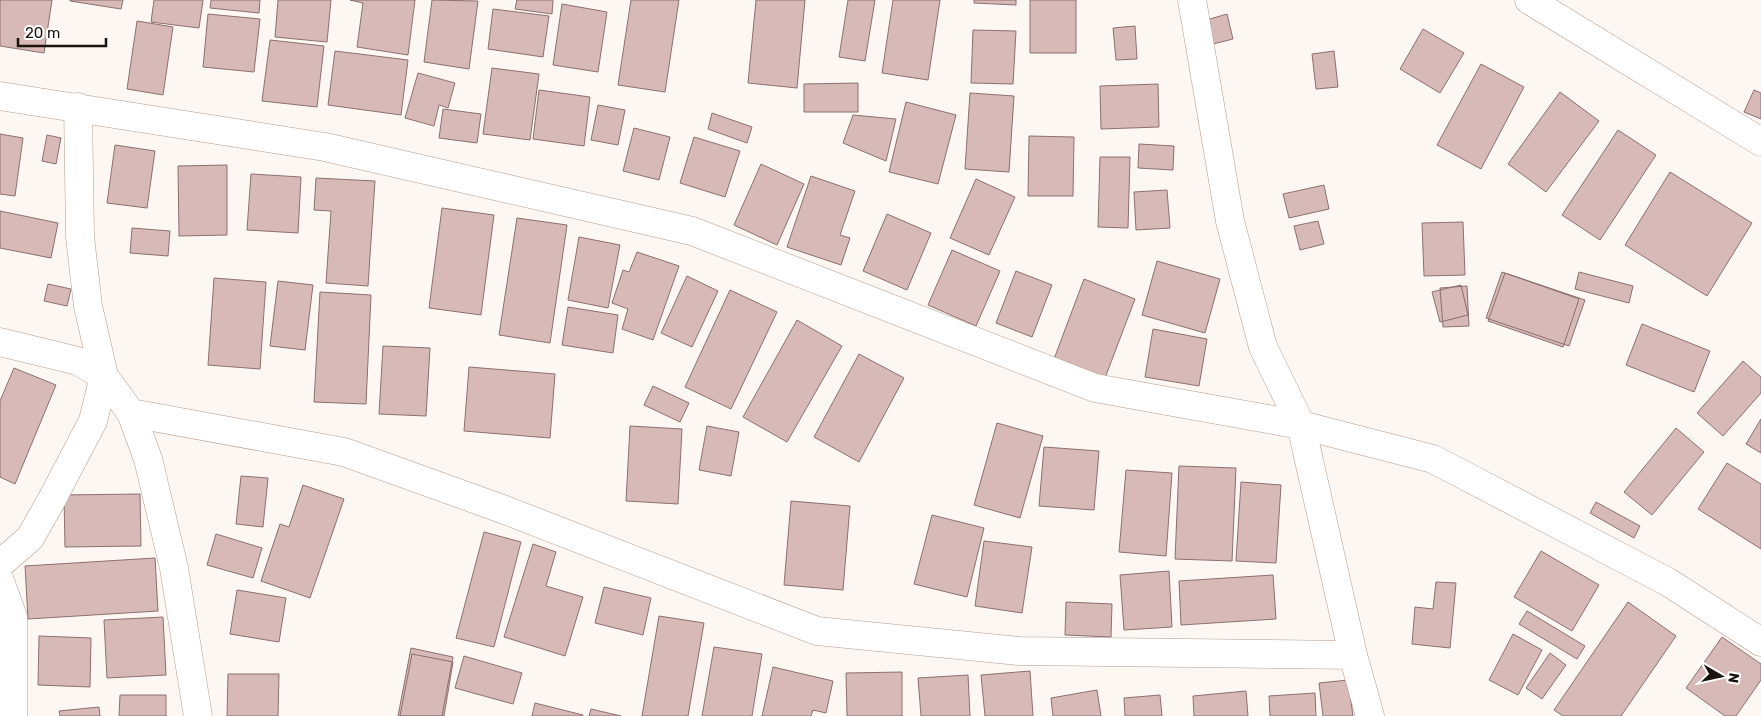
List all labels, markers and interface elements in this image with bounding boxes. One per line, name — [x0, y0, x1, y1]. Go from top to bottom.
scale bar — [18, 15, 105, 47]
text: 20 m — [25, 24, 60, 42]
north arrow — [1696, 651, 1746, 701]
text: N — [1724, 672, 1743, 684]

